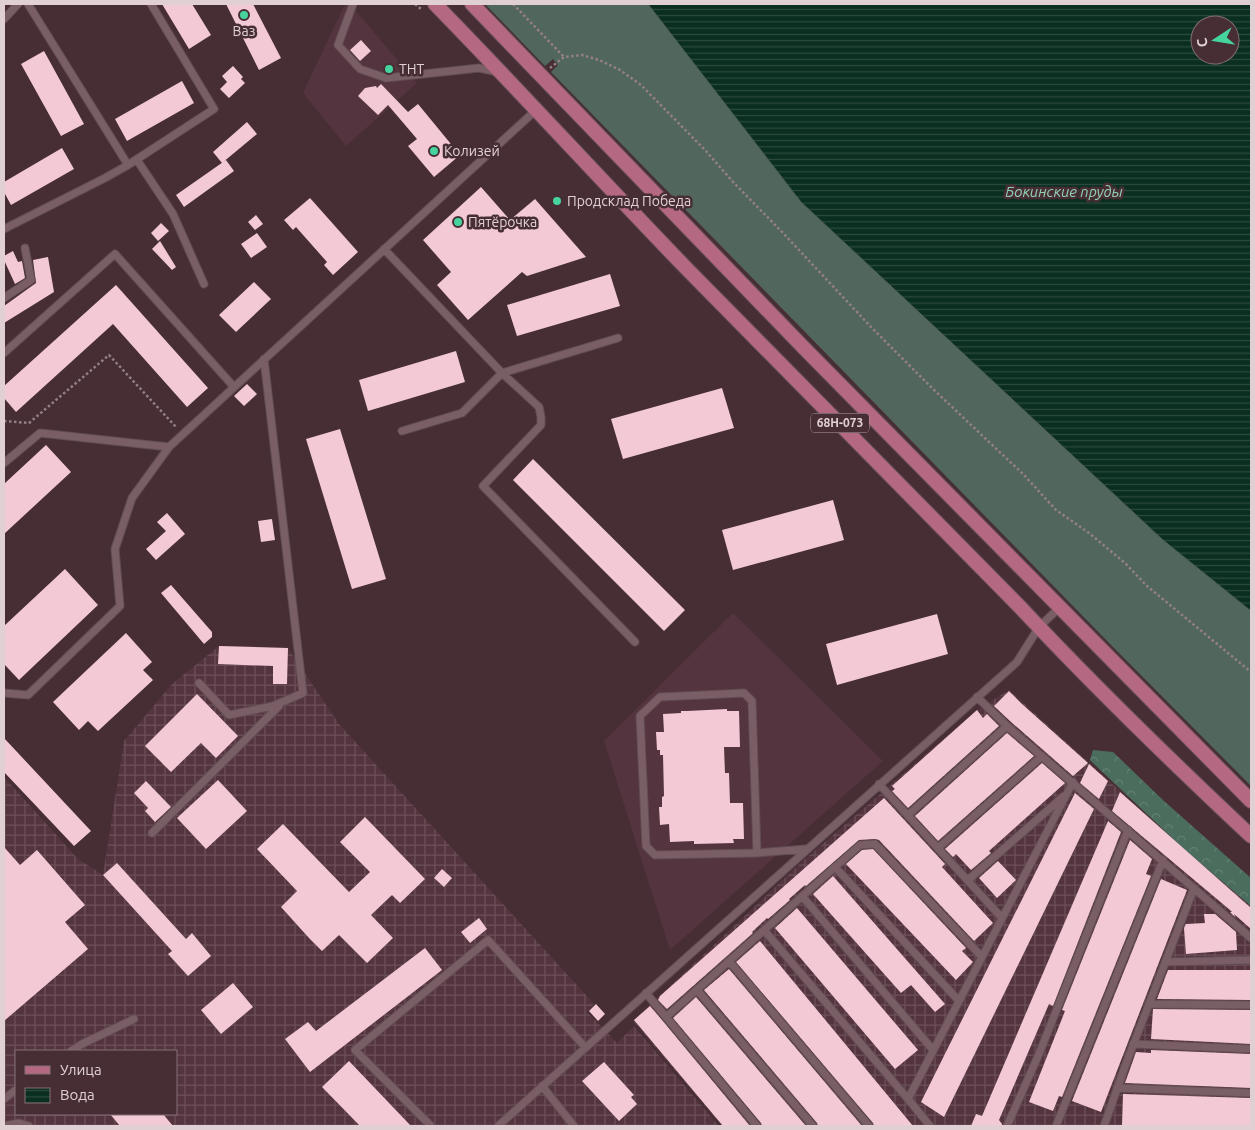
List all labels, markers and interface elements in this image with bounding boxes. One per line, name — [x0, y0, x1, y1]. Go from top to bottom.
marker: Ваз — [238, 9, 250, 21]
north arrow — [1190, 15, 1240, 65]
place label: Ваз — [233, 23, 255, 39]
text: С — [1194, 37, 1211, 49]
place label: ТНТ — [399, 61, 425, 77]
marker: ТНТ — [383, 63, 395, 75]
place label: Колизей — [444, 143, 500, 159]
marker: Колизей — [428, 145, 440, 157]
water label: Бокинские пруды — [1005, 183, 1123, 200]
place label: Продсклад Победа — [567, 193, 691, 209]
marker: Продсклад Победа — [551, 195, 563, 207]
place label: Пятёрочка — [468, 214, 537, 230]
marker: Пятёрочка — [452, 216, 464, 228]
road number: 68Н-073 — [811, 413, 869, 432]
legend — [15, 1050, 178, 1115]
text: Улица — [60, 1061, 102, 1078]
text: Вода — [60, 1086, 95, 1103]

